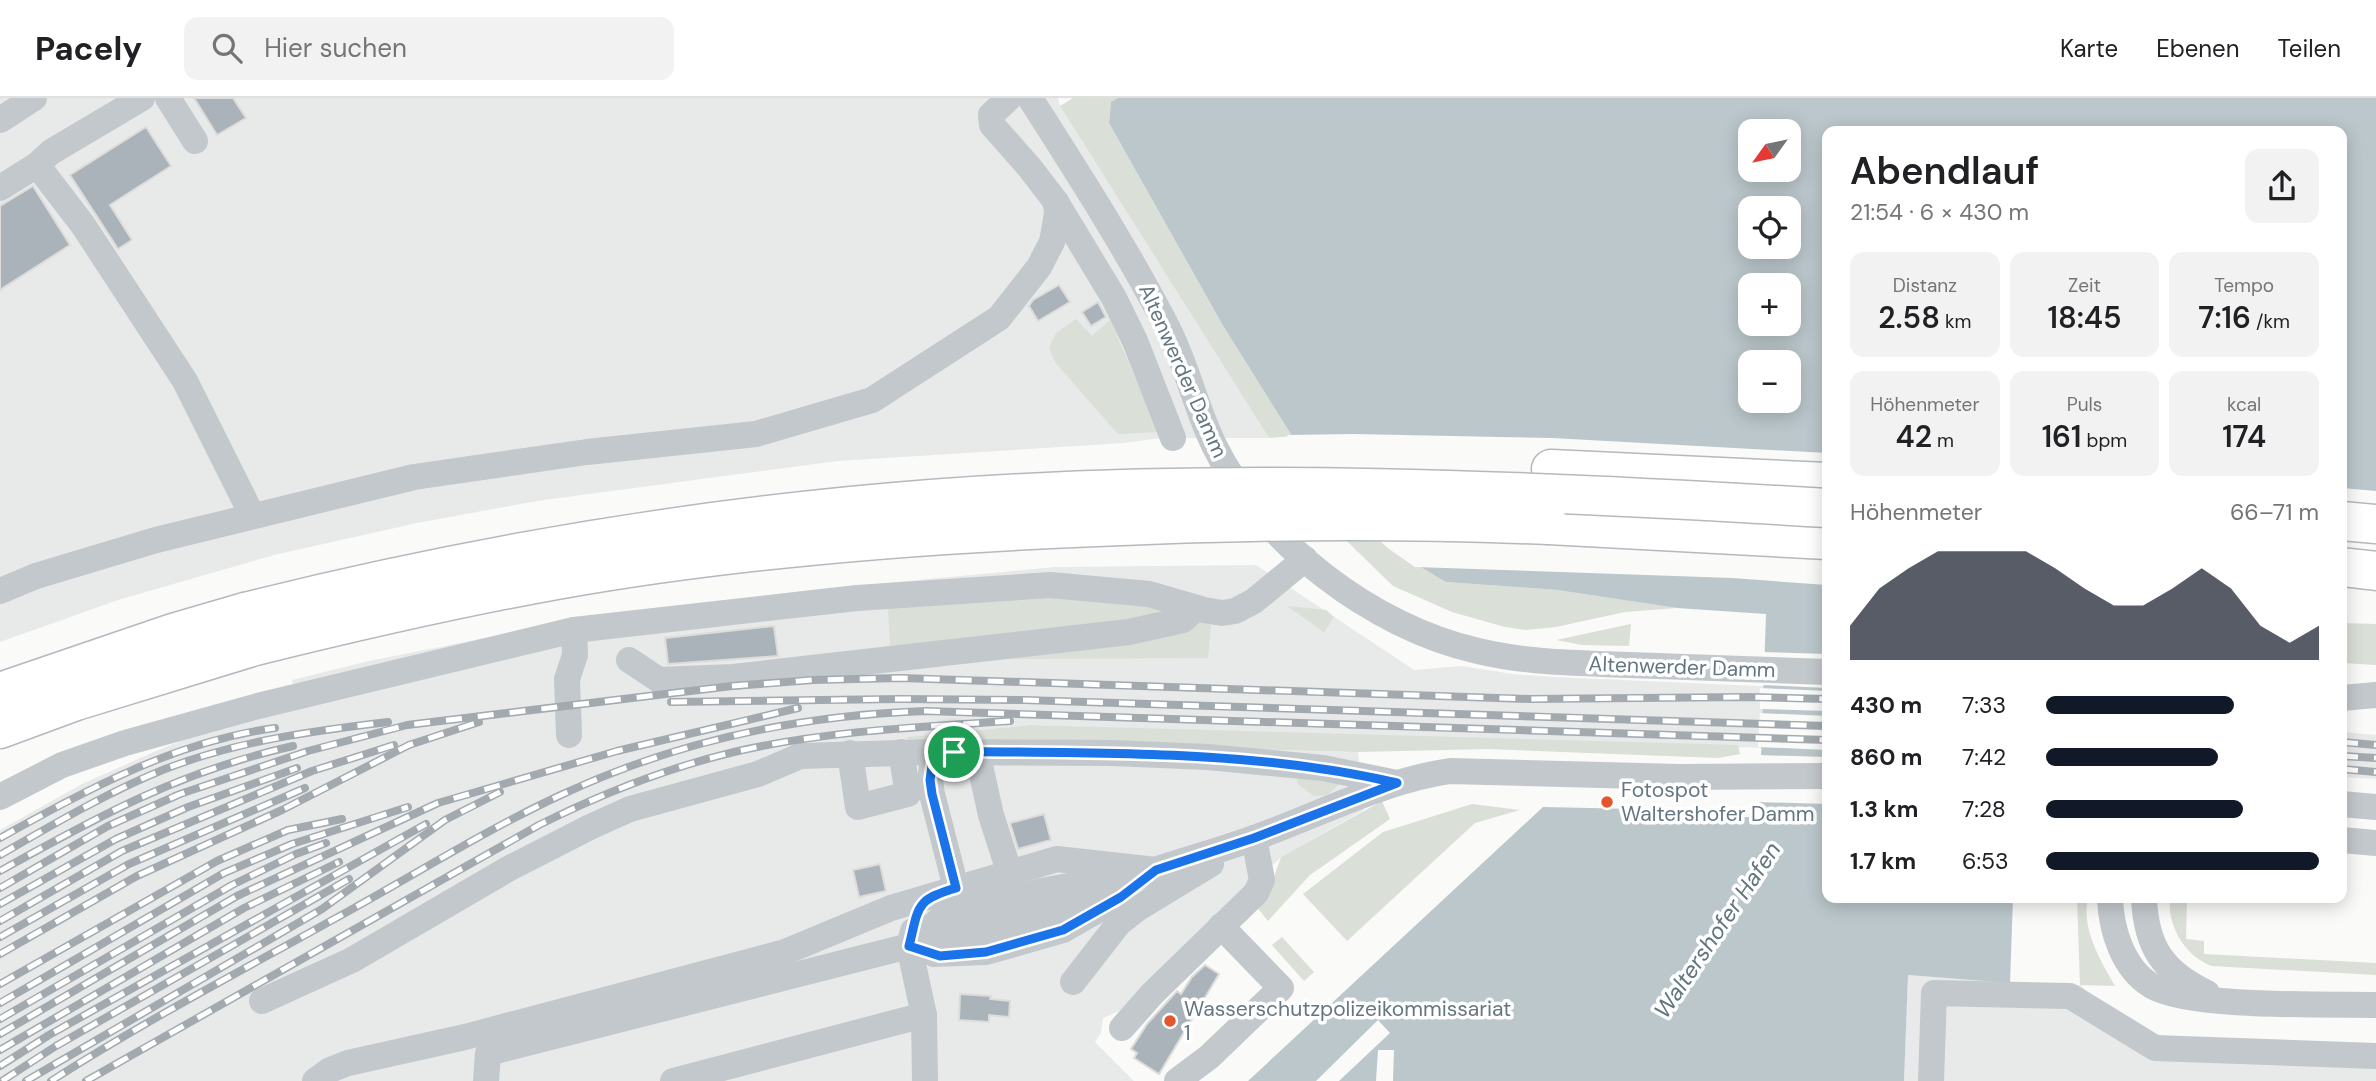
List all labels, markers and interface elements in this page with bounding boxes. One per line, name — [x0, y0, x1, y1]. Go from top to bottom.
search box — [184, 17, 674, 80]
text: Pacely — [35, 27, 142, 70]
icon: search — [208, 29, 246, 67]
text: Hier suchen — [264, 31, 407, 65]
text: Karte — [2060, 33, 2118, 64]
text: Ebenen — [2156, 33, 2240, 64]
text: Teilen — [2278, 33, 2341, 64]
north arrow — [1738, 119, 1801, 182]
map controls — [1738, 119, 1801, 413]
text: Abendlauf — [1850, 146, 2039, 196]
button: share — [2245, 149, 2319, 223]
button: locate — [1738, 196, 1801, 259]
text: 21:54 · 6 × 430 m — [1850, 197, 2029, 227]
button: + — [1738, 273, 1801, 336]
text: Distanz — [1893, 273, 1957, 298]
text: Zeit — [2068, 273, 2101, 298]
text: Tempo — [2214, 273, 2274, 298]
street label: Altenwerder Damm — [1132, 280, 1234, 462]
text: 2.58 — [1878, 298, 1940, 337]
text: 18:45 — [2047, 298, 2122, 337]
text: 7:16 — [2198, 298, 2251, 337]
text: km — [1940, 309, 1971, 334]
text: /km — [2251, 309, 2290, 334]
button: − — [1738, 350, 1801, 413]
text: Höhenmeter — [1870, 392, 1979, 417]
text: Puls — [2067, 392, 2102, 417]
text: kcal — [2227, 392, 2261, 417]
text: 42 — [1896, 417, 1932, 456]
text: 161 — [2042, 417, 2082, 456]
text: 174 — [2222, 417, 2266, 456]
text: m — [1932, 428, 1954, 453]
text: bpm — [2082, 428, 2127, 453]
text: Höhenmeter — [1850, 497, 1982, 527]
text: 66–71 m — [2230, 497, 2319, 527]
street label: Altenwerder Damm — [1588, 650, 1776, 684]
text: 430 m — [1850, 690, 1922, 720]
text: 7:33 — [1962, 690, 2006, 720]
pin — [924, 722, 984, 782]
icon: arrive — [935, 733, 973, 771]
text: 860 m — [1850, 742, 1922, 772]
text: 7:42 — [1962, 742, 2006, 772]
place label: Fotospot Waltershofer Damm — [1621, 776, 1814, 828]
marker: Fotospot Waltershofer Damm — [1599, 794, 1615, 810]
text: 1.3 km — [1850, 794, 1918, 824]
text: 7:28 — [1962, 794, 2006, 824]
water label: Waltershofer Hafen — [1647, 836, 1787, 1024]
text: 1.7 km — [1850, 846, 1916, 876]
text: 6:53 — [1962, 846, 2009, 876]
place label: Wasserschutzpolizeikommissariat 1 — [1184, 995, 1511, 1047]
marker: Wasserschutzpolizeikommissariat 1 — [1162, 1013, 1178, 1029]

